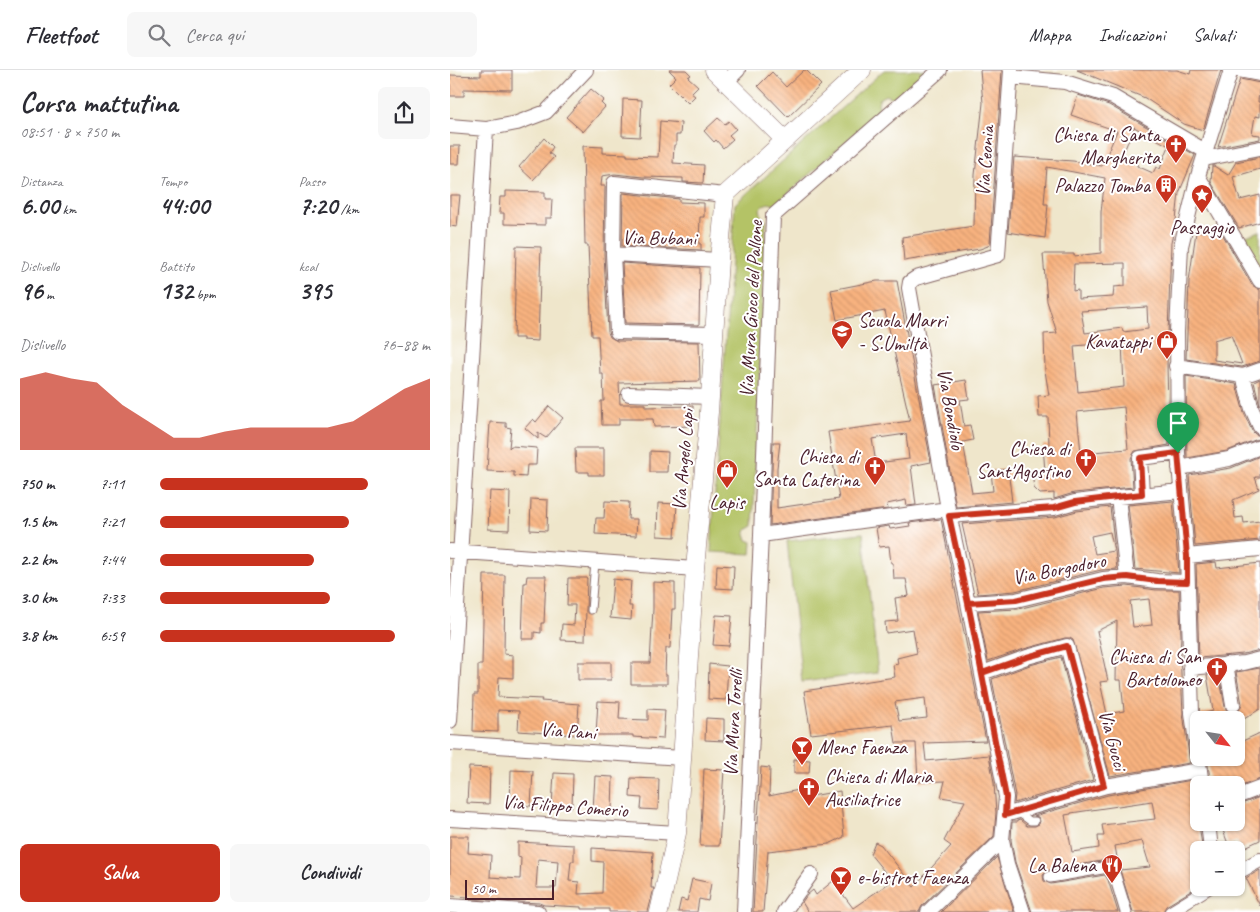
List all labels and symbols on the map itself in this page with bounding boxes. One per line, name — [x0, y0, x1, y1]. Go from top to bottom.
place label: Chiesa di Santa Margherita — [1053, 122, 1162, 170]
street label: Via Ceonia — [970, 123, 1000, 197]
church icon: Chiesa di Santa Margherita — [1164, 133, 1188, 164]
place label: Palazzo Tomba — [1055, 173, 1152, 198]
building icon: Palazzo Tomba — [1154, 173, 1178, 204]
place icon: Passaggio — [1190, 183, 1214, 214]
place label: Passaggio — [1170, 215, 1235, 240]
street label: Via Mura Gioco del Pallone — [734, 218, 768, 398]
street label: Via Bubani — [622, 225, 698, 251]
place label: Scuola Marri - S.Umiltà — [858, 308, 949, 356]
school or university icon: Scuola Marri - S.Umiltà — [830, 319, 854, 350]
place label: Kavatappi — [1085, 329, 1153, 354]
shop icon: Kavatappi — [1155, 329, 1179, 360]
street label: Via Bondiolo — [932, 367, 971, 452]
pin — [1157, 402, 1199, 453]
street label: Via Angelo Lapi — [666, 406, 700, 512]
place label: Chiesa di Sant'Agostino — [976, 436, 1072, 484]
place label: Chiesa di Santa Caterina — [753, 444, 861, 492]
church icon: Chiesa di Sant'Agostino — [1074, 447, 1098, 478]
church icon: Chiesa di Santa Caterina — [863, 455, 887, 486]
shop icon: Lapis — [715, 458, 739, 489]
place label: Lapis — [709, 490, 747, 515]
street label: Via Borgodoro — [1010, 548, 1109, 590]
place label: Chiesa di San Bartolomeo — [1109, 644, 1203, 692]
church icon: Chiesa di San Bartolomeo — [1205, 656, 1229, 687]
street label: Via Mura Torelli — [718, 666, 748, 777]
street label: Via Gucci — [1093, 707, 1134, 775]
north arrow — [1190, 711, 1245, 766]
street label: Via Pani — [539, 717, 599, 746]
bar icon: Mens Faenza — [790, 735, 814, 766]
place label: Mens Faenza — [818, 735, 908, 760]
place label: Chiesa di Maria Ausiliatrice — [825, 764, 934, 812]
church icon: Chiesa di Maria Ausiliatrice — [797, 776, 821, 807]
street label: Via Filippo Comerio — [501, 789, 630, 823]
place label: La Balena — [1028, 853, 1097, 878]
restaurant icon: La Balena — [1100, 853, 1124, 884]
bar icon: e-bistrot Faenza — [829, 865, 853, 896]
place label: e-bistrot Faenza — [857, 865, 970, 890]
scale bar — [465, 877, 554, 900]

